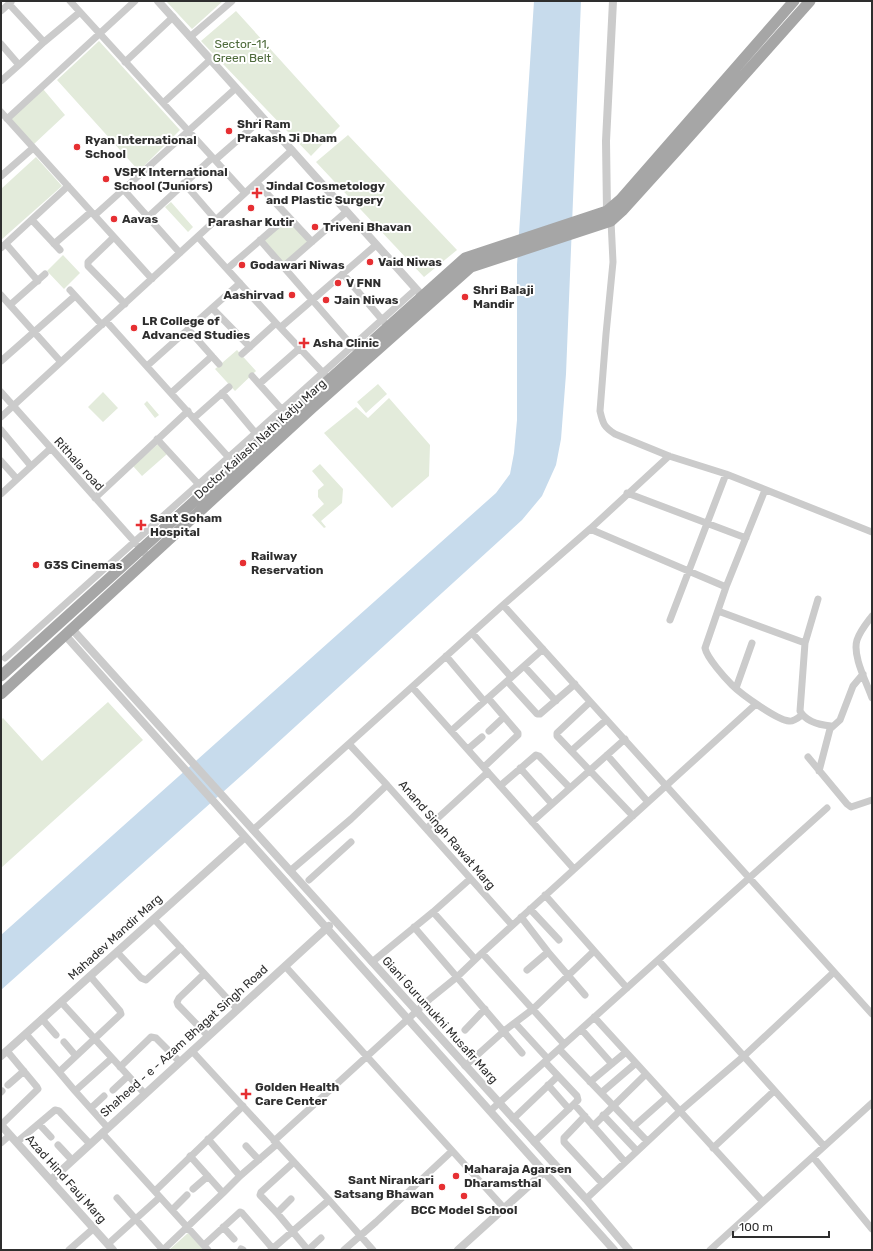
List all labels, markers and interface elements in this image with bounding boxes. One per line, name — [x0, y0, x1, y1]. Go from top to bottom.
park label: Sector-11, Green Belt — [213, 37, 272, 65]
place label: Shri Ram Prakash Ji Dham — [237, 117, 337, 145]
marker: Shri Ram Prakash Ji Dham — [224, 126, 234, 136]
place label: Ryan International School — [85, 133, 197, 161]
marker: Ryan International School — [72, 142, 82, 152]
place label: VSPK International School (Juniors) — [114, 165, 228, 193]
marker: VSPK International School (Juniors) — [101, 174, 111, 184]
place label: Jindal Cosmetology and Plastic Surgery — [266, 179, 385, 207]
marker: Jindal Cosmetology and Plastic Surgery — [251, 187, 263, 199]
marker: Parashar Kutir — [246, 203, 256, 213]
place label: Aavas — [122, 212, 158, 226]
marker: Aavas — [109, 214, 119, 224]
place label: Parashar Kutir — [208, 215, 295, 229]
place label: Triveni Bhavan — [323, 220, 412, 234]
marker: Triveni Bhavan — [310, 222, 320, 232]
place label: Vaid Niwas — [378, 255, 442, 269]
marker: Vaid Niwas — [365, 257, 375, 267]
place label: Godawari Niwas — [250, 258, 345, 272]
marker: Godawari Niwas — [237, 260, 247, 270]
place label: V FNN — [346, 276, 381, 290]
marker: V FNN — [333, 278, 343, 288]
place label: Shri Balaji Mandir — [473, 283, 534, 311]
place label: Aashirvad — [223, 288, 284, 302]
marker: Aashirvad — [287, 290, 297, 300]
marker: Shri Balaji Mandir — [460, 292, 470, 302]
place label: Jain Niwas — [334, 293, 399, 307]
marker: Jain Niwas — [321, 295, 331, 305]
place label: LR College of Advanced Studies — [142, 314, 250, 342]
marker: LR College of Advanced Studies — [129, 323, 139, 333]
place label: Asha Clinic — [313, 336, 379, 350]
marker: Asha Clinic — [298, 337, 310, 349]
street label: Doctor Kailash Nath Katju Marg — [191, 376, 329, 502]
street label: Rithala road — [51, 434, 107, 494]
place label: Sant Soham Hospital — [150, 511, 222, 539]
marker: Sant Soham Hospital — [135, 519, 147, 531]
place label: Railway Reservation — [251, 549, 324, 577]
place label: G3S Cinemas — [44, 558, 123, 572]
marker: Railway Reservation — [238, 558, 248, 568]
marker: G3S Cinemas — [31, 560, 41, 570]
street label: Anand Singh Rawat Marg — [396, 778, 498, 892]
street label: Mahadev Mandir Marg — [65, 891, 165, 983]
street label: Giani Gurumukhi Musafir Marg — [379, 954, 501, 1086]
street label: Shaheed - e - Azam Bhagat Singh Road — [97, 962, 271, 1120]
place label: Golden Health Care Center — [255, 1080, 340, 1108]
marker: Golden Health Care Center — [240, 1088, 252, 1100]
street label: Azad Hind Fauj Marg — [23, 1132, 109, 1226]
place label: Maharaja Agarsen Dharamsthal — [464, 1162, 572, 1190]
marker: Maharaja Agarsen Dharamsthal — [451, 1171, 461, 1181]
place label: Sant Nirankari Satsang Bhawan — [334, 1173, 434, 1201]
marker: Sant Nirankari Satsang Bhawan — [437, 1182, 447, 1192]
marker: BCC Model School — [459, 1191, 469, 1201]
place label: BCC Model School — [411, 1203, 517, 1217]
scale bar — [733, 1213, 829, 1239]
text: 100 m — [739, 1220, 773, 1234]

